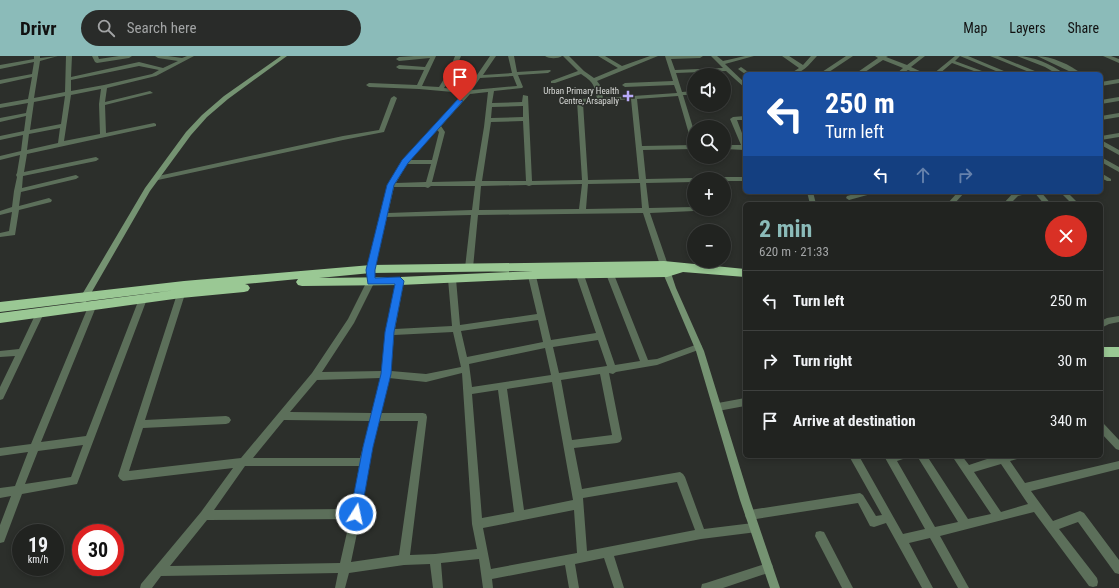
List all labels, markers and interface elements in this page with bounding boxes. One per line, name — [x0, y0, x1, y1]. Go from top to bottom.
search box — [81, 10, 361, 46]
text: Drivr — [20, 17, 57, 40]
icon: search — [95, 17, 117, 39]
text: Search here — [127, 19, 196, 37]
text: Map — [963, 20, 987, 36]
text: Layers — [1009, 20, 1046, 36]
text: Share — [1068, 20, 1099, 36]
pin — [443, 60, 477, 101]
icon: arrive — [449, 66, 471, 88]
map controls — [687, 68, 731, 268]
button: sound — [687, 68, 731, 112]
place label: Urban Primary Health Centre, Arsapally — [543, 86, 619, 106]
text: 250 m — [825, 87, 895, 120]
icon: left — [759, 88, 811, 140]
marker: Urban Primary Health Centre, Arsapally — [622, 90, 634, 102]
button: search — [687, 120, 731, 164]
text: Turn left — [825, 121, 884, 142]
icon: left — [870, 164, 892, 186]
icon: ahead — [912, 164, 934, 186]
icon: right — [954, 164, 976, 186]
button: + — [687, 172, 731, 216]
text: 2 min — [759, 215, 812, 243]
button: close — [1045, 215, 1087, 257]
button: − — [687, 224, 731, 268]
text: 620 m · 21:33 — [759, 244, 829, 259]
icon: left — [759, 290, 781, 312]
text: Turn left — [793, 292, 844, 310]
text: 250 m — [1050, 292, 1087, 310]
icon: right — [759, 350, 781, 372]
text: Turn right — [793, 352, 852, 370]
text: 30 m — [1057, 352, 1087, 370]
icon: arrive — [759, 410, 781, 432]
text: Arrive at destination — [793, 412, 916, 430]
text: 340 m — [1050, 412, 1087, 430]
position arrow — [335, 493, 377, 535]
speed limit sign: 30 — [72, 524, 124, 576]
text: 19 — [28, 533, 48, 557]
text: km/h — [28, 554, 48, 565]

